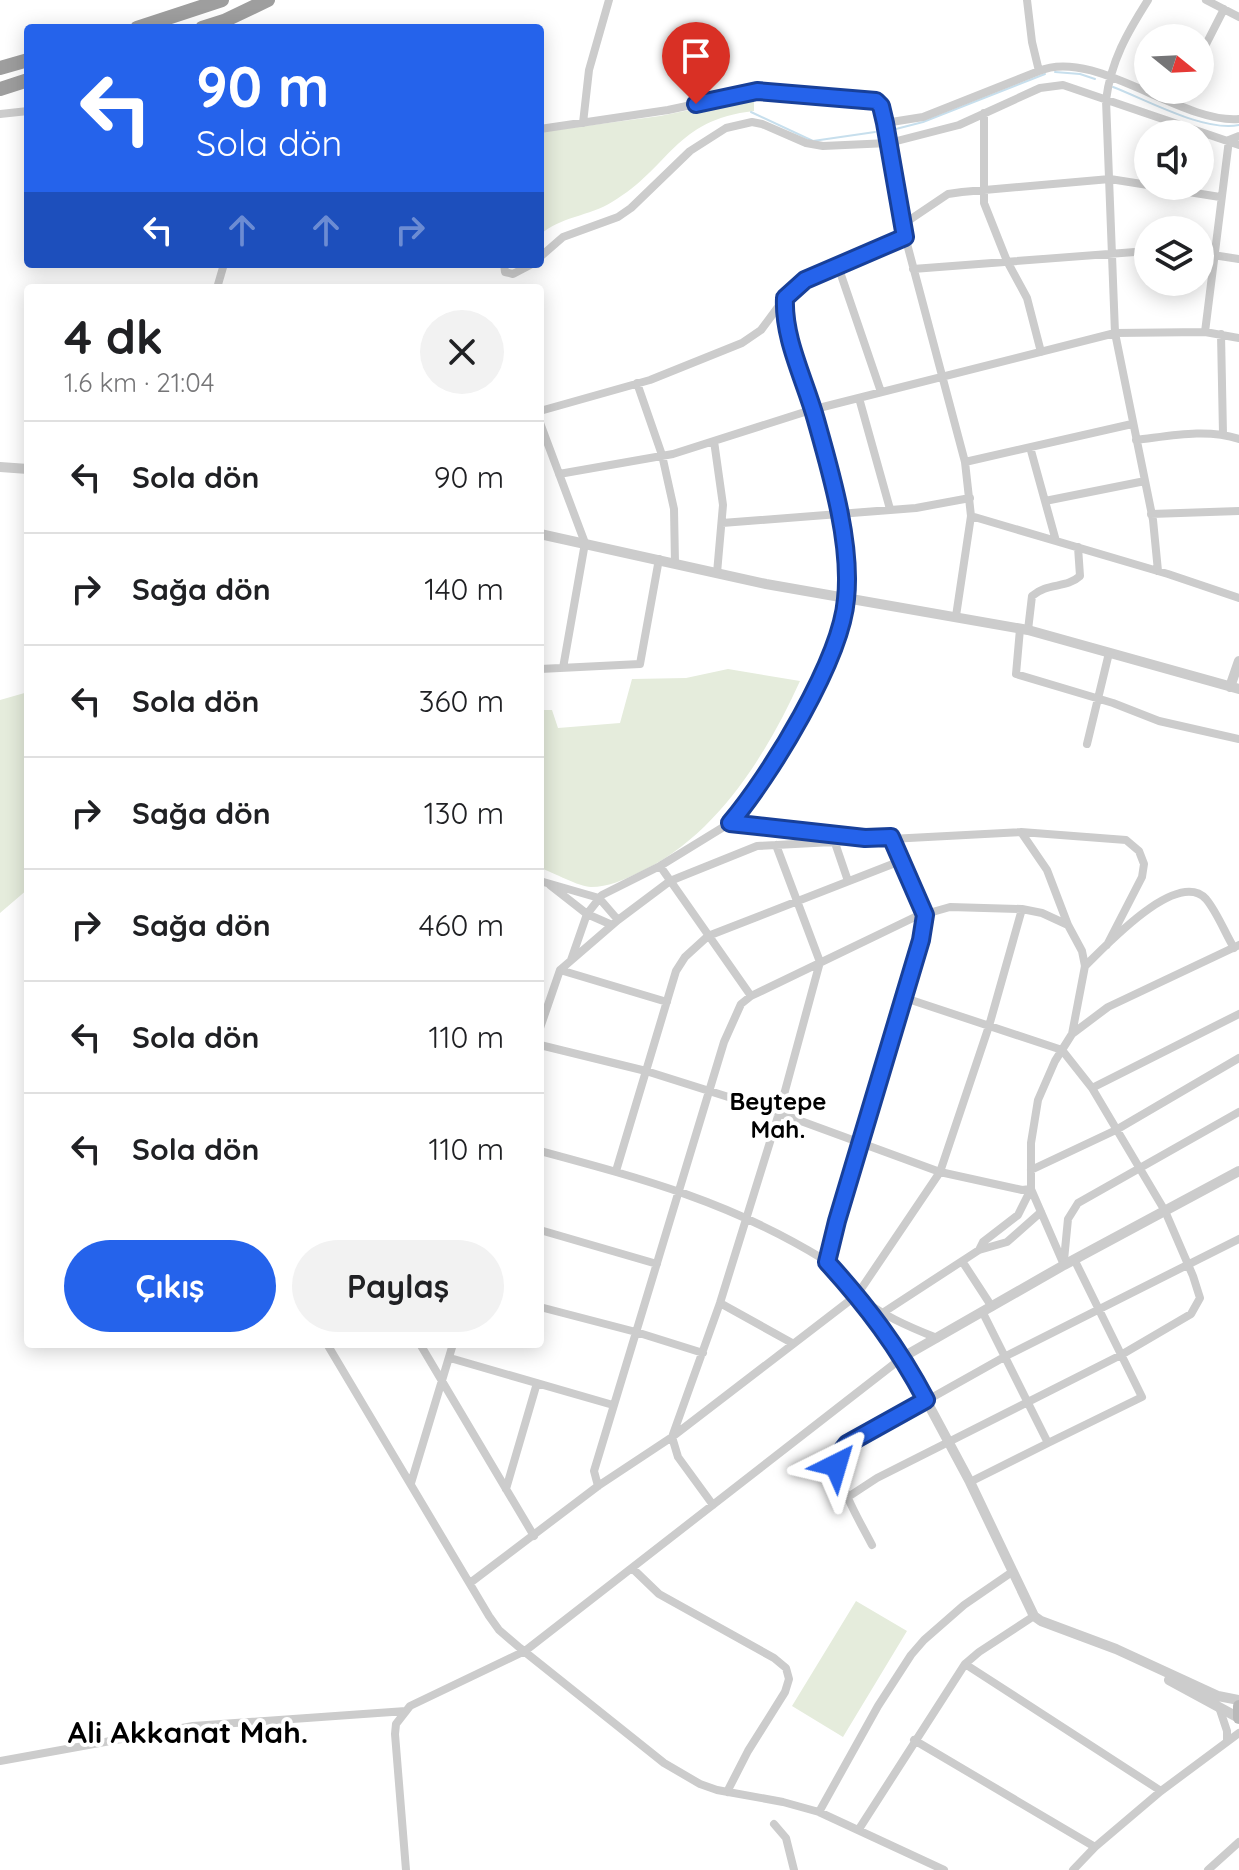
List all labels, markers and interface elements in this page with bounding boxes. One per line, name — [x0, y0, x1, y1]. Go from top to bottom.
pin — [662, 22, 730, 104]
north arrow — [1134, 24, 1214, 104]
map controls — [1134, 24, 1214, 296]
icon: arrive — [674, 34, 718, 78]
text: 90 m — [196, 51, 330, 121]
icon: left — [64, 56, 168, 160]
text: Sola dön — [196, 120, 342, 165]
button: sound — [1134, 120, 1214, 200]
icon: left — [136, 208, 180, 252]
icon: ahead — [220, 208, 264, 252]
icon: ahead — [304, 208, 348, 252]
icon: right — [388, 208, 432, 252]
button: layers — [1134, 216, 1214, 296]
text: 4 dk — [64, 306, 163, 366]
button: close — [420, 310, 504, 394]
text: 1.6 km · 21:04 — [64, 366, 214, 399]
icon: left — [64, 455, 108, 499]
text: Sola dön — [132, 458, 259, 496]
text: 90 m — [434, 458, 504, 496]
icon: right — [64, 567, 108, 611]
text: Sağa dön — [132, 570, 271, 608]
text: 140 m — [424, 570, 504, 608]
icon: left — [64, 679, 108, 723]
text: Sola dön — [132, 682, 259, 720]
text: 360 m — [419, 682, 504, 720]
icon: right — [64, 791, 108, 835]
text: Sağa dön — [132, 794, 271, 832]
text: 130 m — [424, 794, 504, 832]
icon: right — [64, 903, 108, 947]
text: Sağa dön — [132, 906, 271, 944]
text: 460 m — [419, 906, 504, 944]
icon: left — [64, 1015, 108, 1059]
text: Sola dön — [132, 1018, 259, 1056]
text: 110 m — [428, 1018, 504, 1056]
district label: Beytepe Mah. — [730, 1086, 826, 1144]
icon: left — [64, 1127, 108, 1171]
text: Sola dön — [132, 1130, 259, 1168]
text: 110 m — [428, 1130, 504, 1168]
button: Çıkış — [64, 1240, 276, 1332]
button: Paylaş — [292, 1240, 504, 1332]
position arrow — [794, 1423, 878, 1507]
district label: Ali Akkanat Mah. — [68, 1713, 308, 1751]

